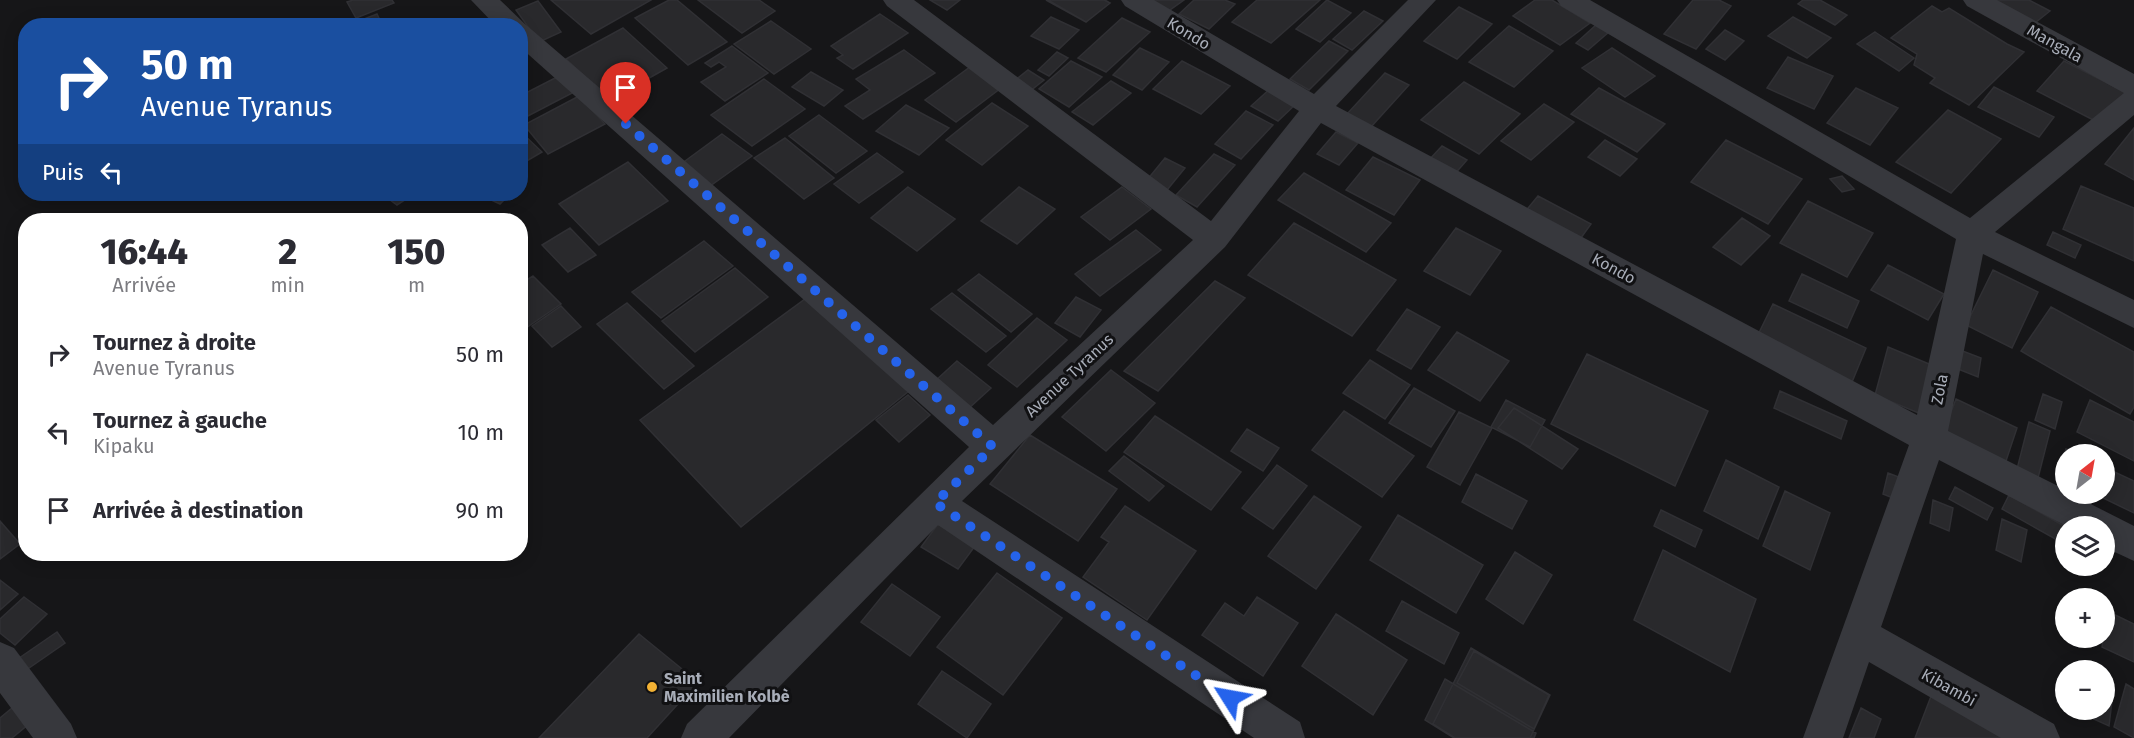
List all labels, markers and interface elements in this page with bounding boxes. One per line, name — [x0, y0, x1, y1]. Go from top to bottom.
street label: Kondo — [1164, 13, 1214, 54]
street label: Mangala — [2024, 20, 2086, 66]
text: 50 m — [141, 40, 234, 90]
icon: right — [42, 42, 120, 120]
pin — [600, 62, 651, 124]
icon: arrive — [609, 71, 642, 104]
text: Avenue Tyranus — [141, 91, 332, 123]
icon: left — [95, 156, 128, 189]
text: Puis — [42, 159, 83, 186]
text: 16:44 — [100, 230, 188, 274]
text: 2 — [278, 230, 297, 274]
text: 150 — [387, 230, 446, 274]
street label: Kondo — [1589, 249, 1639, 288]
text: Arrivée — [112, 273, 176, 297]
text: min — [270, 273, 305, 297]
text: m — [408, 273, 425, 297]
text: Tournez à droite — [93, 329, 256, 356]
street label: Avenue Tyranus — [1021, 330, 1117, 421]
icon: right — [42, 338, 75, 371]
text: 50 m — [456, 341, 504, 368]
text: Avenue Tyranus — [93, 356, 235, 380]
street label: Zola — [1927, 372, 1952, 406]
text: Tournez à gauche — [93, 407, 267, 434]
icon: left — [42, 416, 75, 449]
text: 10 m — [458, 419, 504, 446]
text: Kipaku — [93, 434, 155, 458]
north arrow — [2055, 444, 2115, 504]
map controls — [2055, 444, 2115, 720]
icon: arrive — [42, 494, 75, 527]
text: Arrivée à destination — [93, 497, 303, 524]
text: 90 m — [455, 497, 504, 524]
button: layers — [2055, 516, 2115, 576]
button: + — [2055, 588, 2115, 648]
button: − — [2055, 660, 2115, 720]
street label: Kibambi — [1918, 665, 1979, 710]
position arrow — [1198, 666, 1262, 730]
place label: Saint Maximilien Kolbè — [664, 669, 790, 706]
marker: Saint Maximilien Kolbè — [645, 680, 659, 694]

